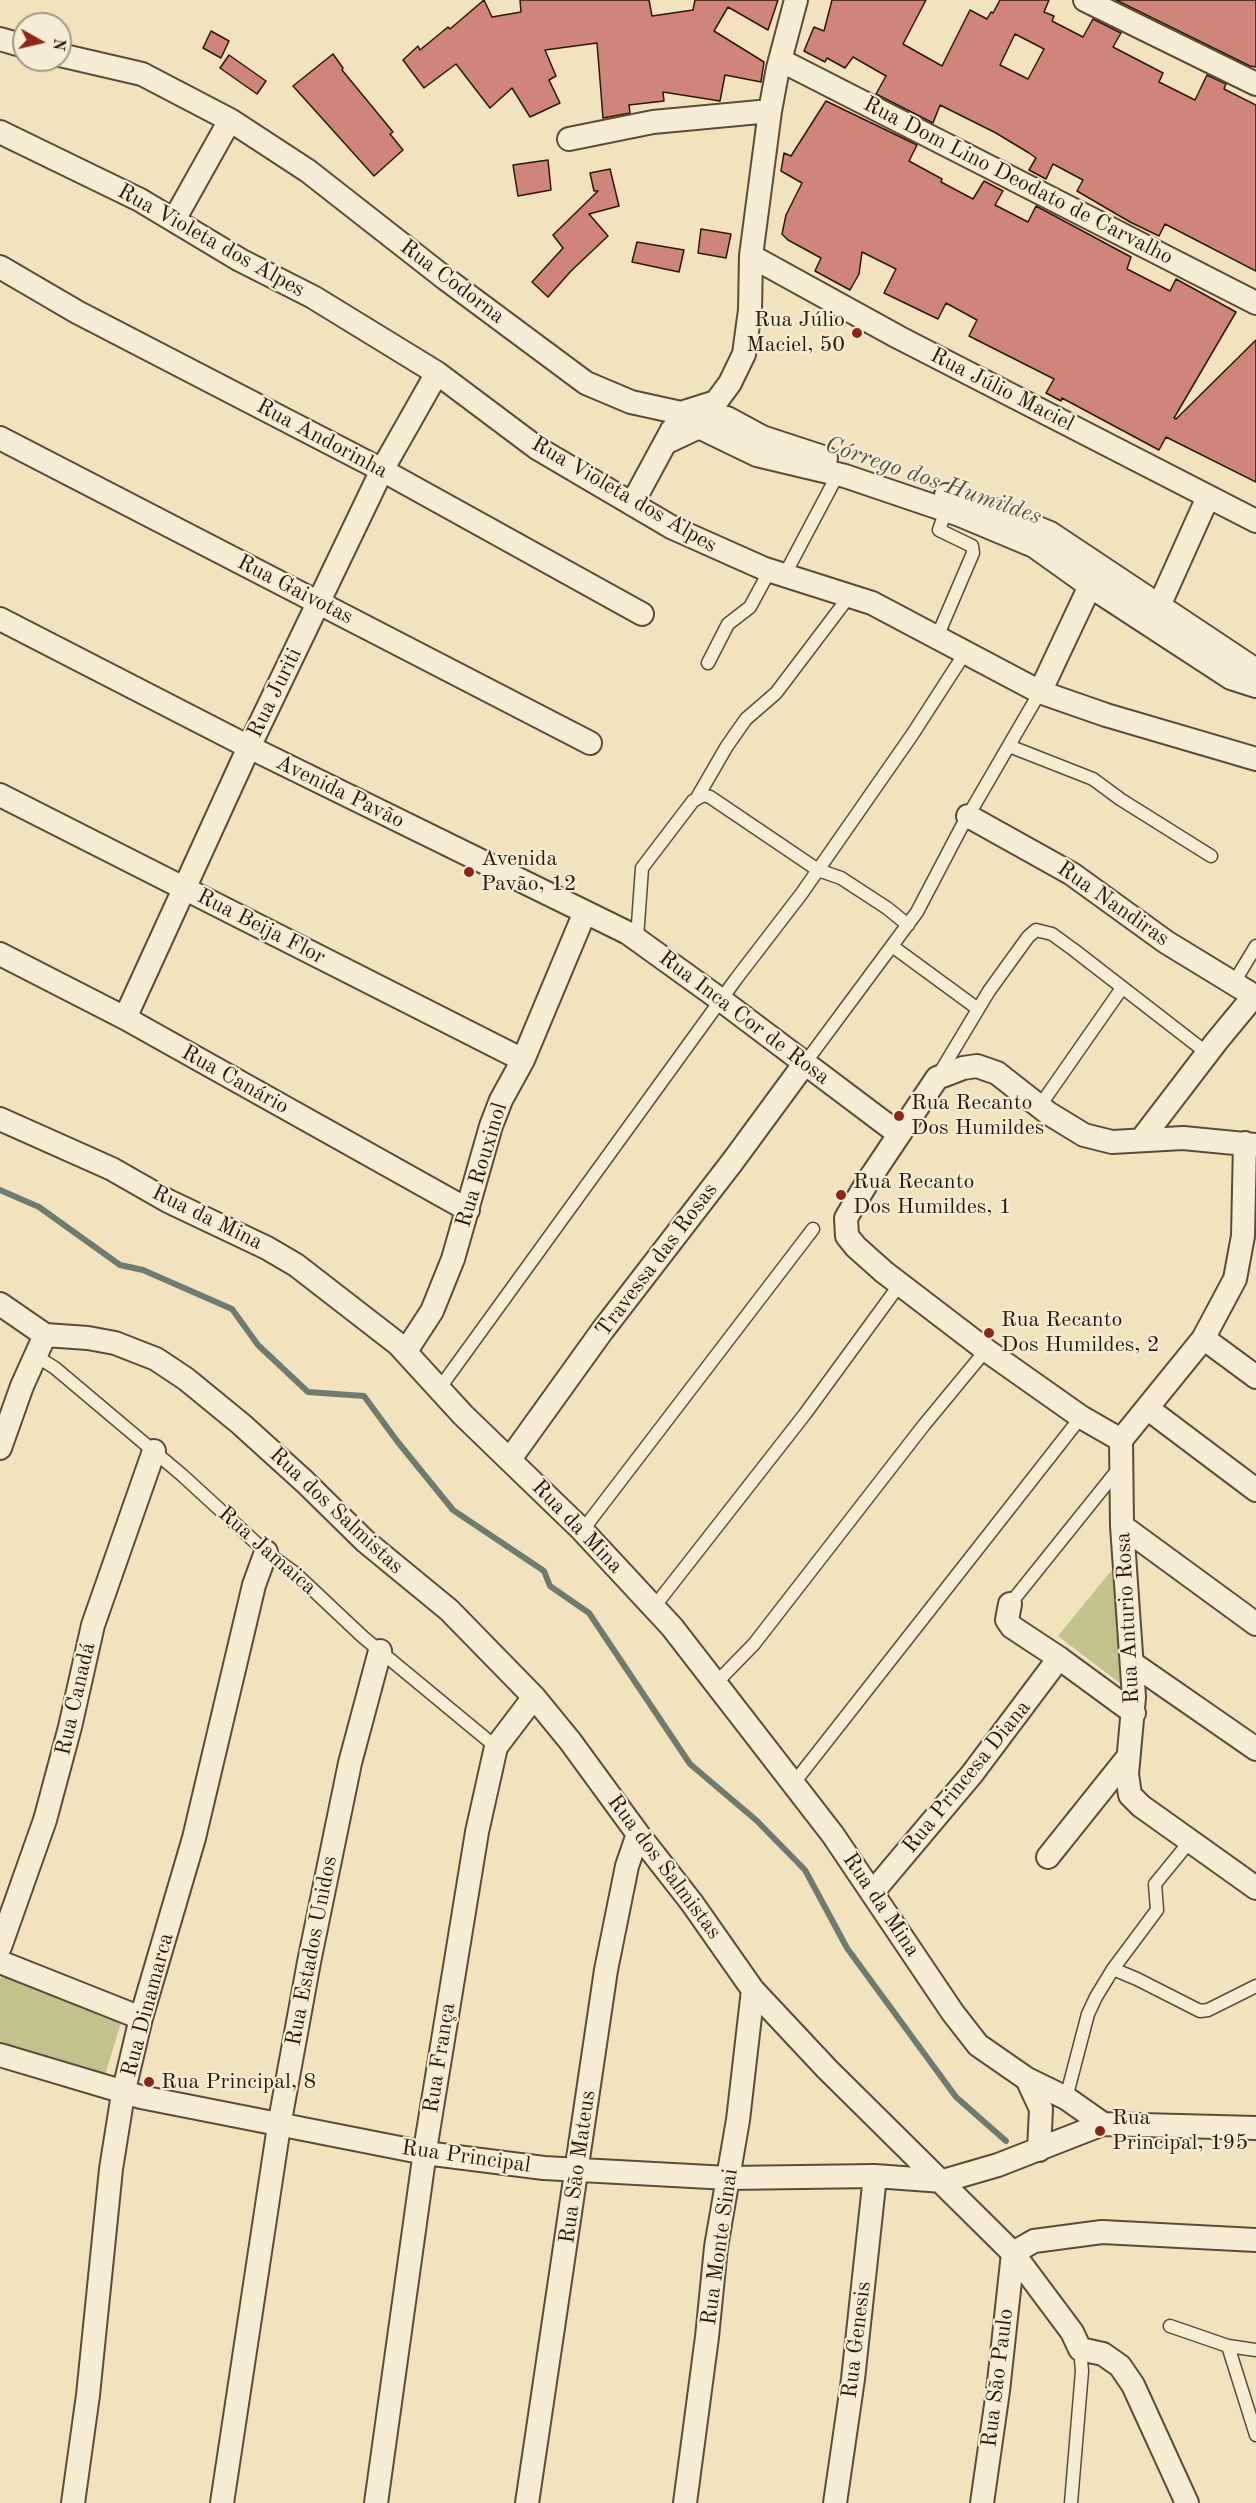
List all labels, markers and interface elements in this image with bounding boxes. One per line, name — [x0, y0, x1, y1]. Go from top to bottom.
north arrow — [12, 12, 72, 72]
text: N — [49, 37, 67, 51]
street label: Rua Dom Lino Deodato de Carvalho — [859, 91, 1177, 271]
street label: Rua Violeta dos Alpes — [113, 179, 309, 303]
street label: Rua Codorna — [394, 234, 510, 330]
place label: Rua Júlio Maciel, 50 — [746, 307, 845, 358]
marker: Rua Júlio Maciel, 50 — [850, 326, 864, 340]
street label: Rua Júlio Maciel — [926, 342, 1078, 438]
street label: Rua Andorinha — [252, 393, 392, 485]
water label: Córrego dos Humildes — [821, 430, 1045, 532]
street label: Rua Violeta dos Alpes — [526, 431, 722, 559]
street label: Rua Gaivotas — [233, 549, 357, 631]
street label: Rua Juriti — [242, 644, 308, 742]
street label: Avenida Pavão — [271, 749, 409, 835]
place label: Avenida Pavão, 12 — [481, 846, 576, 897]
street label: Rua Nandiras — [1052, 856, 1174, 952]
marker: Avenida Pavão, 12 — [462, 865, 476, 879]
street label: Rua Beija Flor — [192, 883, 330, 971]
street label: Rua Inca Cor de Rosa — [653, 945, 835, 1091]
street label: Rua Canário — [177, 1040, 293, 1120]
place label: Rua Recanto Dos Humildes — [911, 1090, 1044, 1142]
street label: Rua Rouxinol — [451, 1099, 513, 1231]
marker: Rua Recanto Dos Humildes — [892, 1109, 906, 1123]
place label: Rua Recanto Dos Humildes, 1 — [853, 1169, 1011, 1220]
street label: Travessa das Rosas — [590, 1178, 724, 1342]
street label: Rua da Mina — [147, 1180, 267, 1256]
marker: Rua Recanto Dos Humildes, 1 — [834, 1188, 848, 1202]
place label: Rua Recanto Dos Humildes, 2 — [1001, 1307, 1159, 1358]
marker: Rua Recanto Dos Humildes, 2 — [982, 1326, 996, 1340]
street label: Rua dos Salmistas — [263, 1442, 409, 1580]
street label: Rua da Mina — [526, 1475, 628, 1579]
street label: Rua Jamaica — [212, 1501, 322, 1601]
street label: Rua Anturio Rosa — [1110, 1532, 1146, 1704]
street label: Rua Canadá — [50, 1640, 102, 1758]
street label: Rua Princesa Diana — [897, 1695, 1037, 1859]
street label: Rua dos Salmistas — [601, 1790, 727, 1944]
street label: Rua da Mina — [836, 1848, 926, 1962]
street label: Rua Estados Unidos — [281, 1854, 343, 2048]
street label: Rua Dinamarca — [116, 1930, 180, 2080]
street label: Rua França — [418, 2001, 462, 2115]
place label: Rua Principal, 8 — [161, 2069, 316, 2095]
marker: Rua Principal, 8 — [142, 2075, 156, 2089]
street label: Rua São Mateus — [554, 2089, 602, 2245]
place label: Rua Principal, 195 — [1112, 2105, 1248, 2156]
marker: Rua Principal, 195 — [1093, 2124, 1107, 2138]
street label: Rua Principal — [400, 2135, 532, 2179]
street label: Rua Monte Sinai — [696, 2167, 744, 2327]
street label: Rua Genesis — [837, 2280, 877, 2400]
street label: Rua São Paulo — [976, 2307, 1020, 2449]

